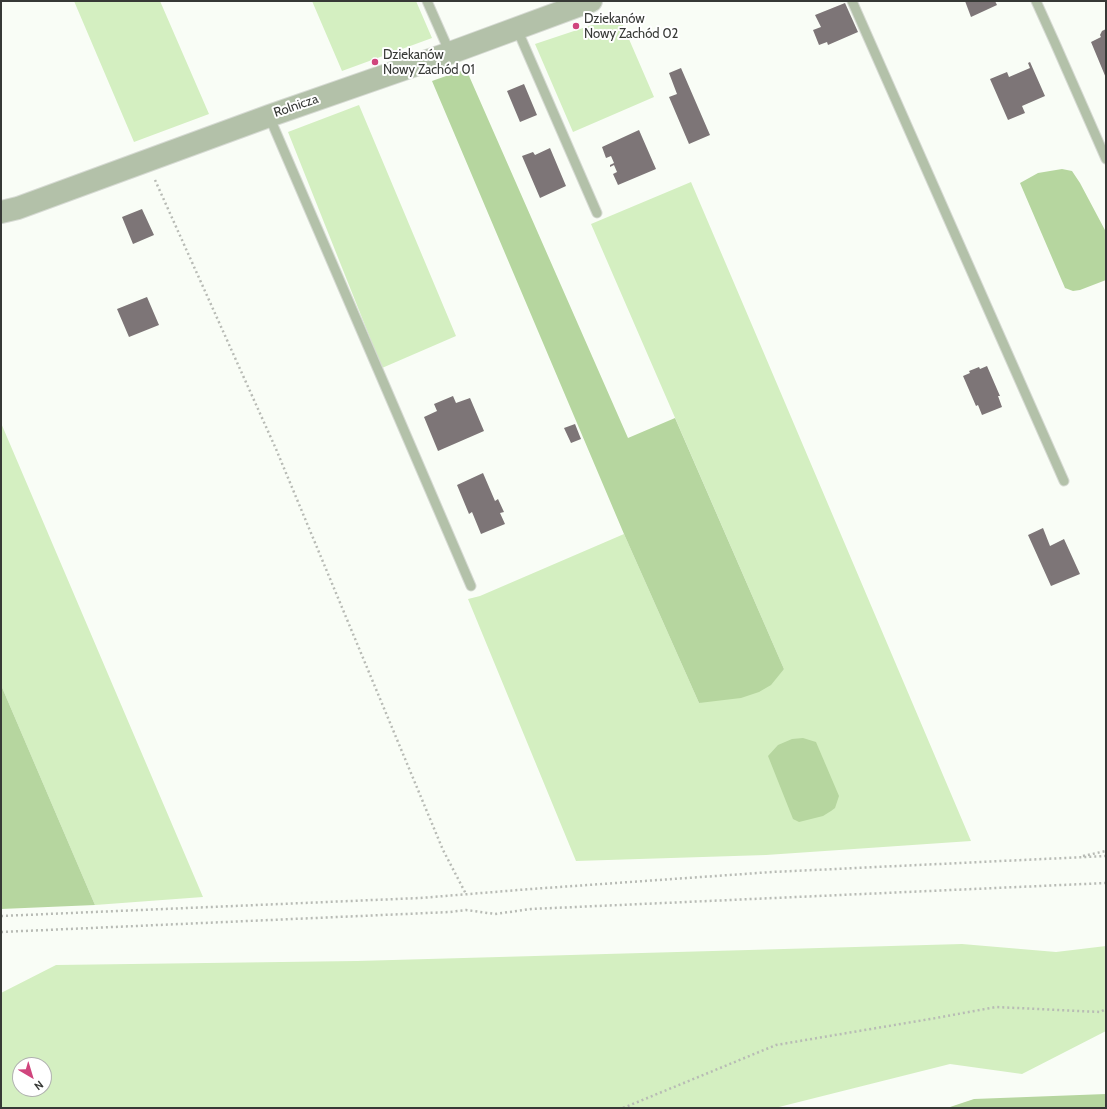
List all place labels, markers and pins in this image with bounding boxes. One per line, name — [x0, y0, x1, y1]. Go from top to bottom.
place label: Dziekanów Nowy Zachód 02 — [584, 11, 678, 42]
marker: Dziekanów Nowy Zachód 02 — [571, 21, 581, 31]
place label: Dziekanów Nowy Zachód 01 — [383, 47, 475, 78]
marker: Dziekanów Nowy Zachód 01 — [370, 57, 380, 67]

